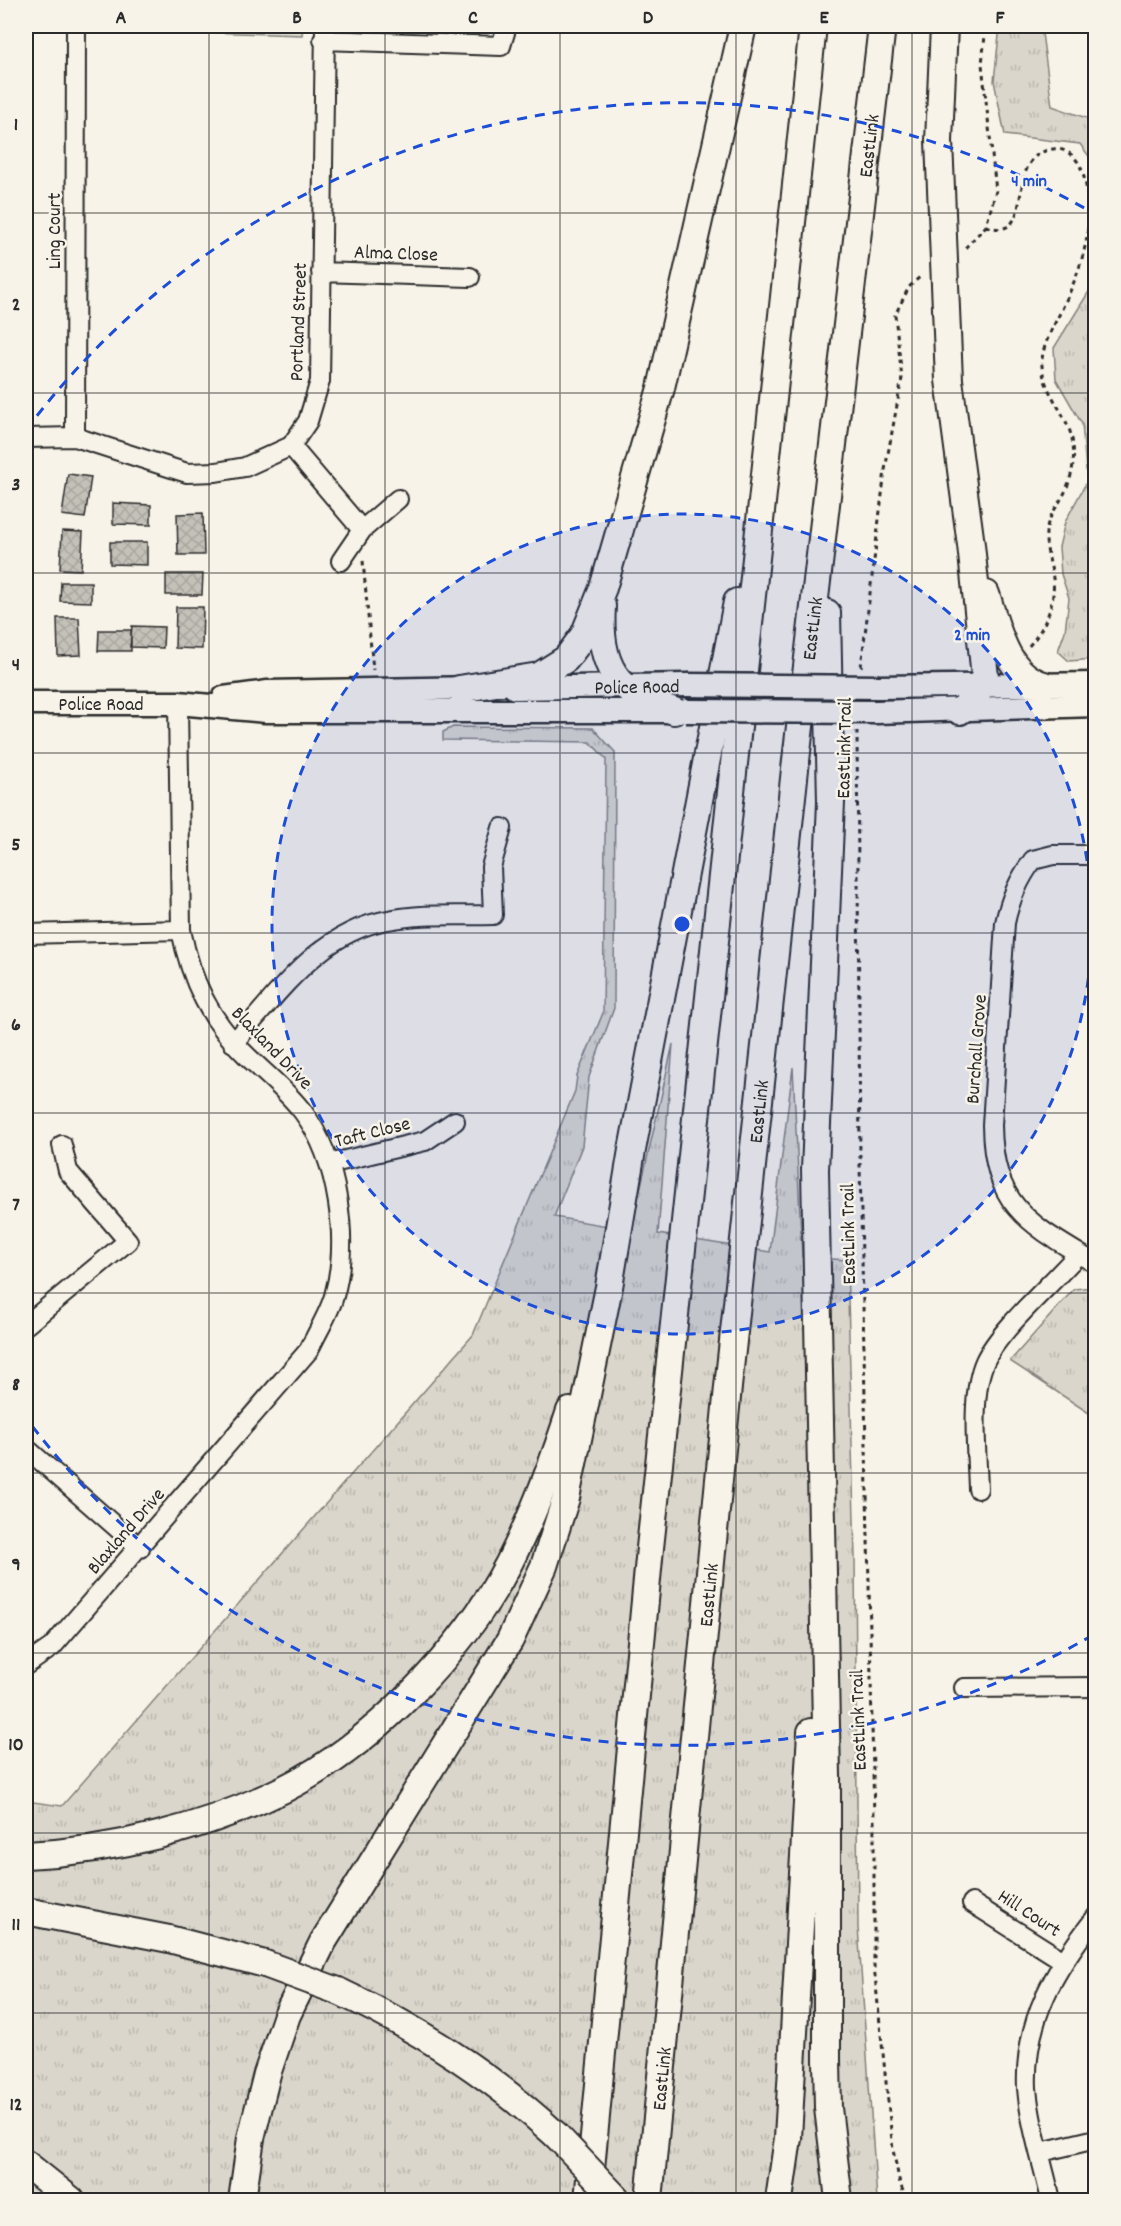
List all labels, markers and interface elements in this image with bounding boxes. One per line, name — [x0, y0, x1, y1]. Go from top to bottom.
text: A — [116, 5, 127, 33]
text: B — [292, 5, 302, 33]
text: C — [468, 5, 478, 33]
text: D — [643, 5, 654, 33]
text: E — [819, 5, 829, 33]
text: F — [996, 5, 1006, 33]
text: 1 — [14, 112, 18, 140]
street label: EastLink — [853, 113, 889, 179]
text: 4 min — [1011, 170, 1047, 195]
street label: Ling Court — [42, 193, 70, 269]
street label: Alma Close — [353, 240, 439, 270]
street label: Portland Street — [284, 262, 316, 382]
text: 2 — [12, 292, 20, 320]
text: 3 — [12, 472, 20, 500]
street label: EastLink — [797, 596, 832, 662]
text: 2 min — [954, 624, 990, 649]
text: 4 — [12, 652, 20, 680]
street label: Police Road — [594, 674, 680, 704]
street label: Police Road — [58, 692, 144, 720]
street label: EastLink Trail — [831, 697, 861, 799]
text: 5 — [11, 832, 21, 860]
centre of rings — [672, 914, 692, 934]
street label: Burchall Grove — [960, 993, 996, 1105]
street label: Blaxland Drive — [224, 1001, 318, 1097]
text: 6 — [11, 1012, 21, 1040]
street label: EastLink — [744, 1079, 778, 1145]
street label: Taft Close — [332, 1111, 414, 1157]
street label: EastLink Trail — [835, 1183, 865, 1285]
text: 7 — [12, 1192, 20, 1220]
text: 8 — [12, 1372, 20, 1400]
street label: Blaxland Drive — [82, 1482, 173, 1582]
text: 9 — [11, 1552, 21, 1580]
street label: EastLink — [694, 1562, 728, 1628]
street label: EastLink Trail — [844, 1669, 876, 1771]
text: 10 — [8, 1732, 24, 1760]
street label: Hill Court — [991, 1884, 1065, 1945]
text: 11 — [12, 1912, 20, 1940]
street label: EastLink — [647, 2046, 681, 2112]
text: 12 — [9, 2092, 23, 2120]

